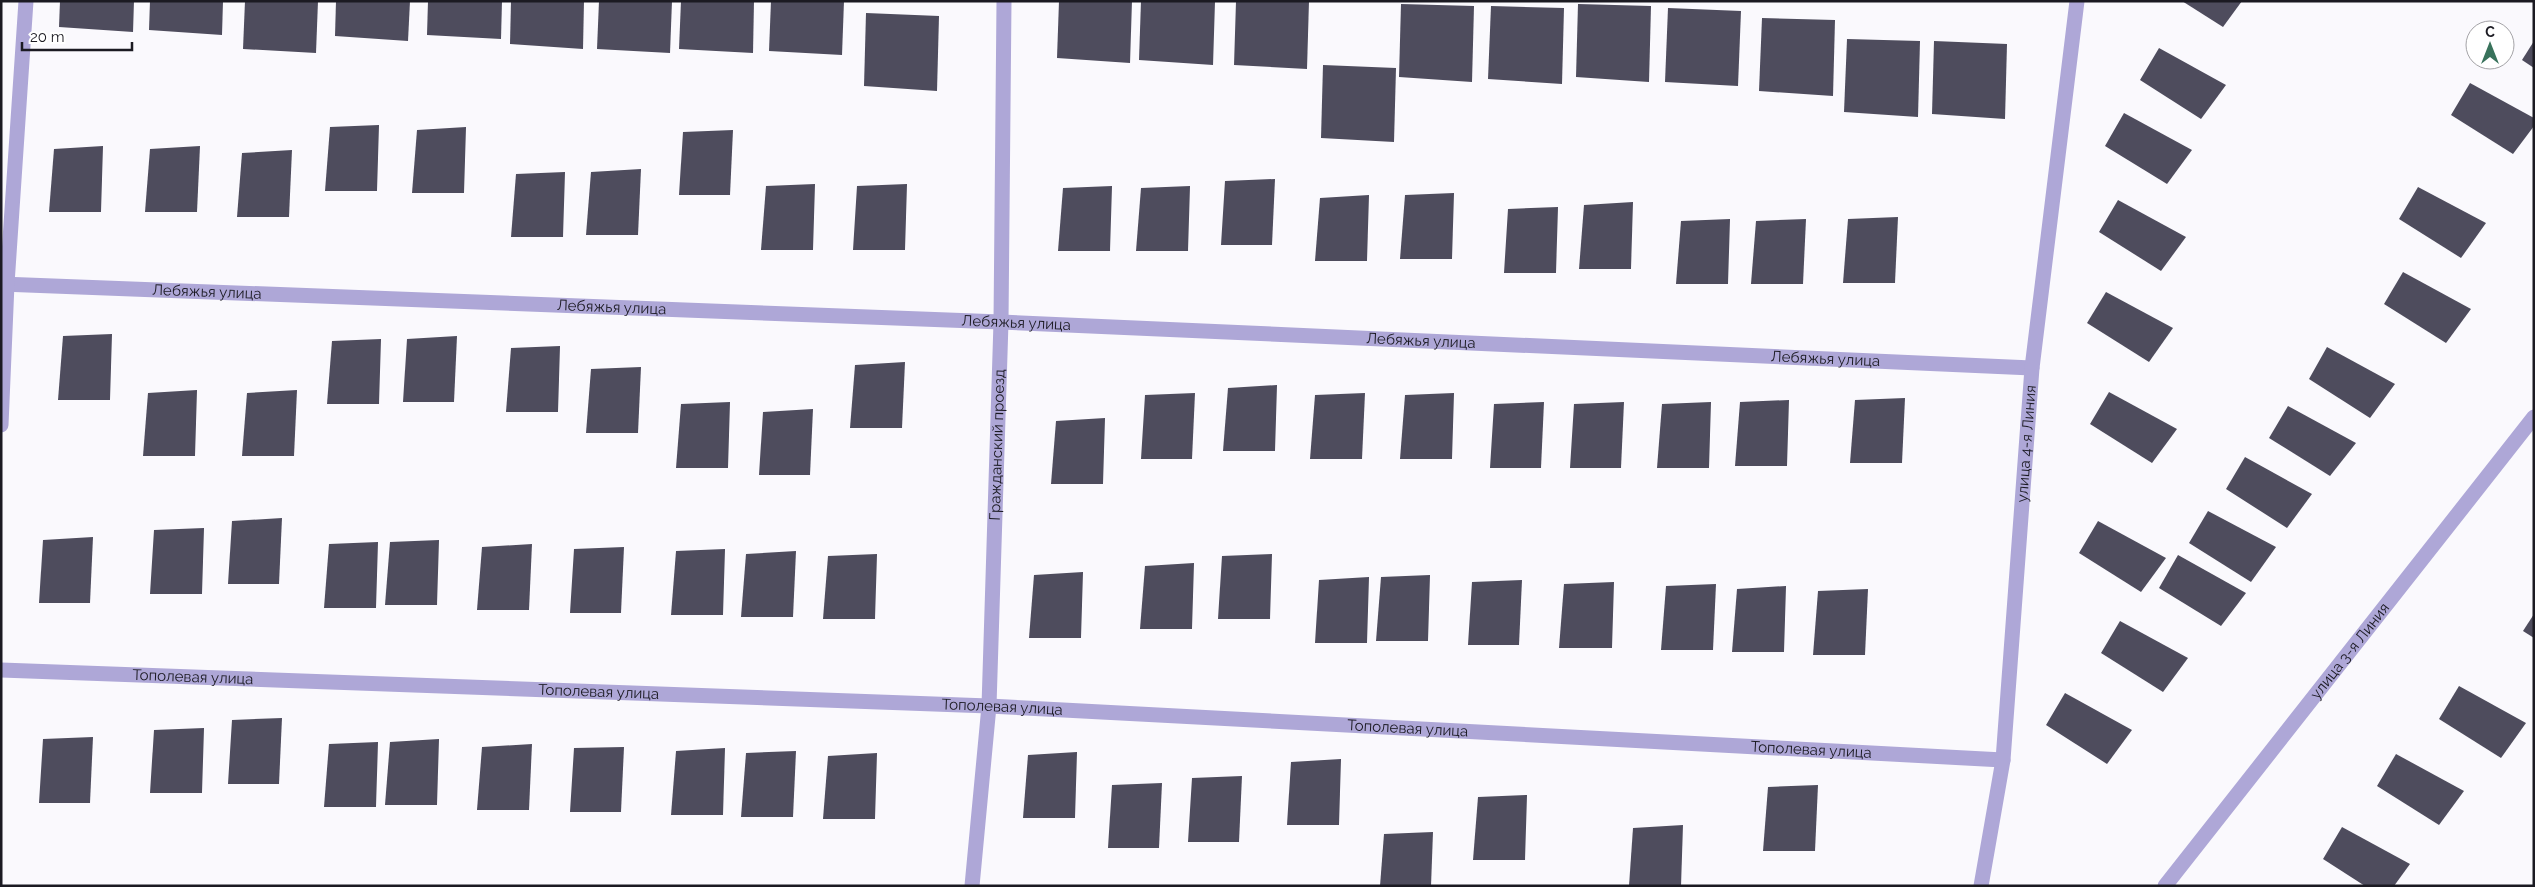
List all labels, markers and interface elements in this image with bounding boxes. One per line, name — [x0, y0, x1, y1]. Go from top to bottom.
scale bar — [22, 20, 132, 52]
north arrow — [2465, 20, 2515, 70]
text: С — [2485, 24, 2495, 40]
text: 20 m — [30, 28, 65, 46]
street label: Лебяжья улица — [152, 281, 262, 303]
street label: Лебяжья улица — [557, 296, 667, 318]
street label: Лебяжья улица — [961, 312, 1071, 334]
street label: Лебяжья улица — [1366, 329, 1476, 352]
street label: Лебяжья улица — [1770, 347, 1881, 370]
street label: Гражданский проезд — [986, 369, 1009, 521]
street label: улица 4-я Линия — [2013, 384, 2040, 503]
street label: улица 3-я Линия — [2306, 599, 2393, 703]
street label: Тополевая улица — [132, 666, 254, 688]
street label: Тополевая улица — [538, 681, 659, 703]
street label: Тополевая улица — [941, 695, 1063, 719]
street label: Тополевая улица — [1347, 716, 1469, 741]
street label: Тополевая улица — [1750, 738, 1872, 762]

